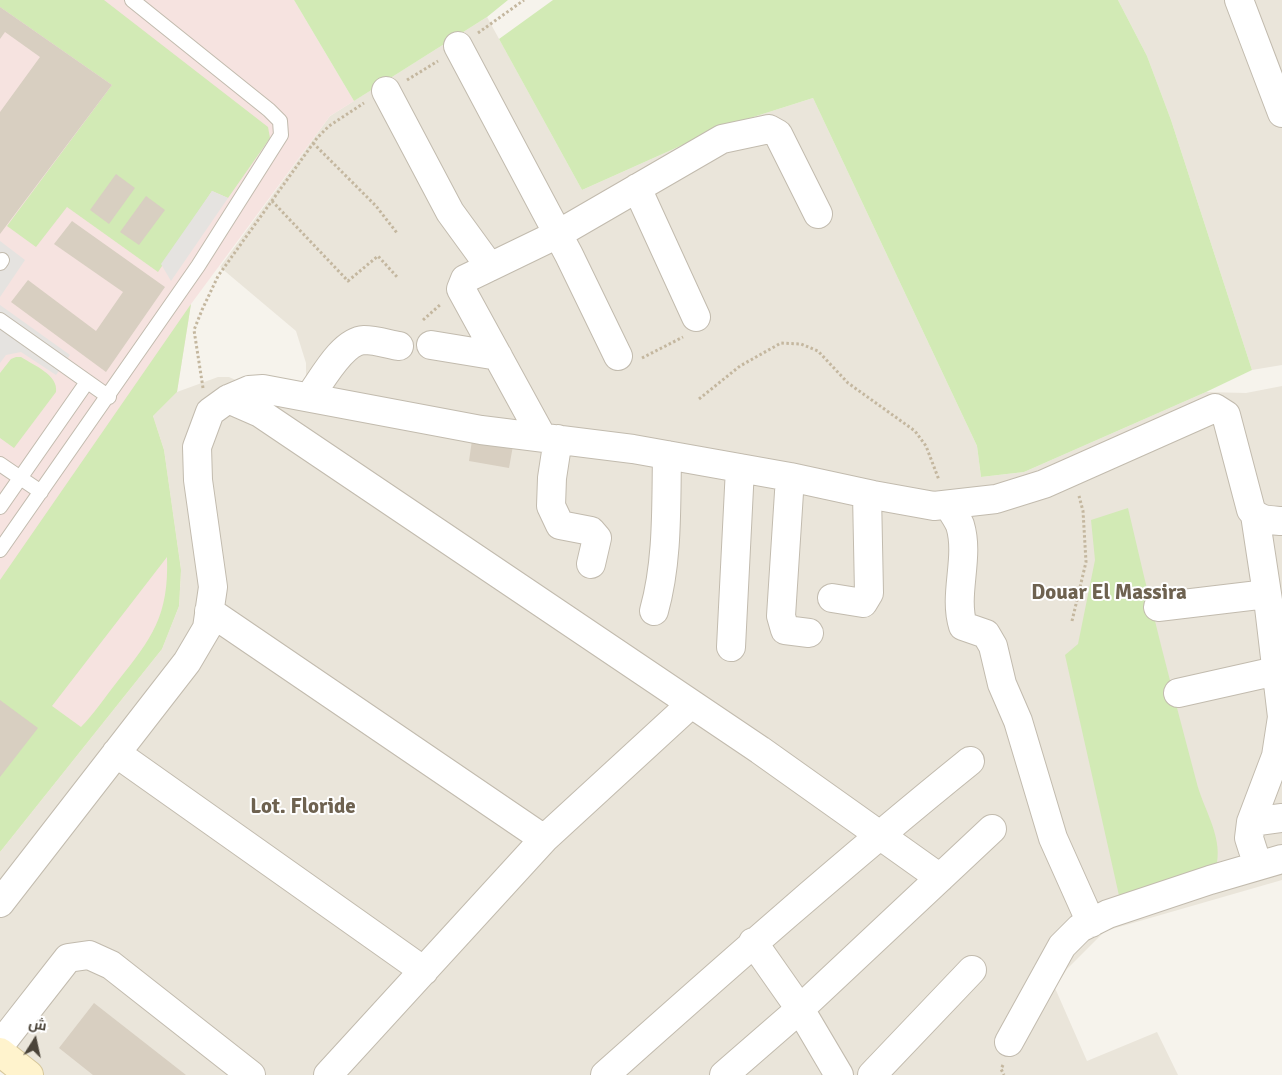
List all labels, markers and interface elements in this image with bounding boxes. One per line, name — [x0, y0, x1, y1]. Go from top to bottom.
district label: Douar El Massira — [1031, 580, 1187, 606]
district label: Lot. Floride — [250, 794, 356, 820]
north arrow — [10, 1015, 60, 1065]
text: ش — [27, 1015, 48, 1035]

